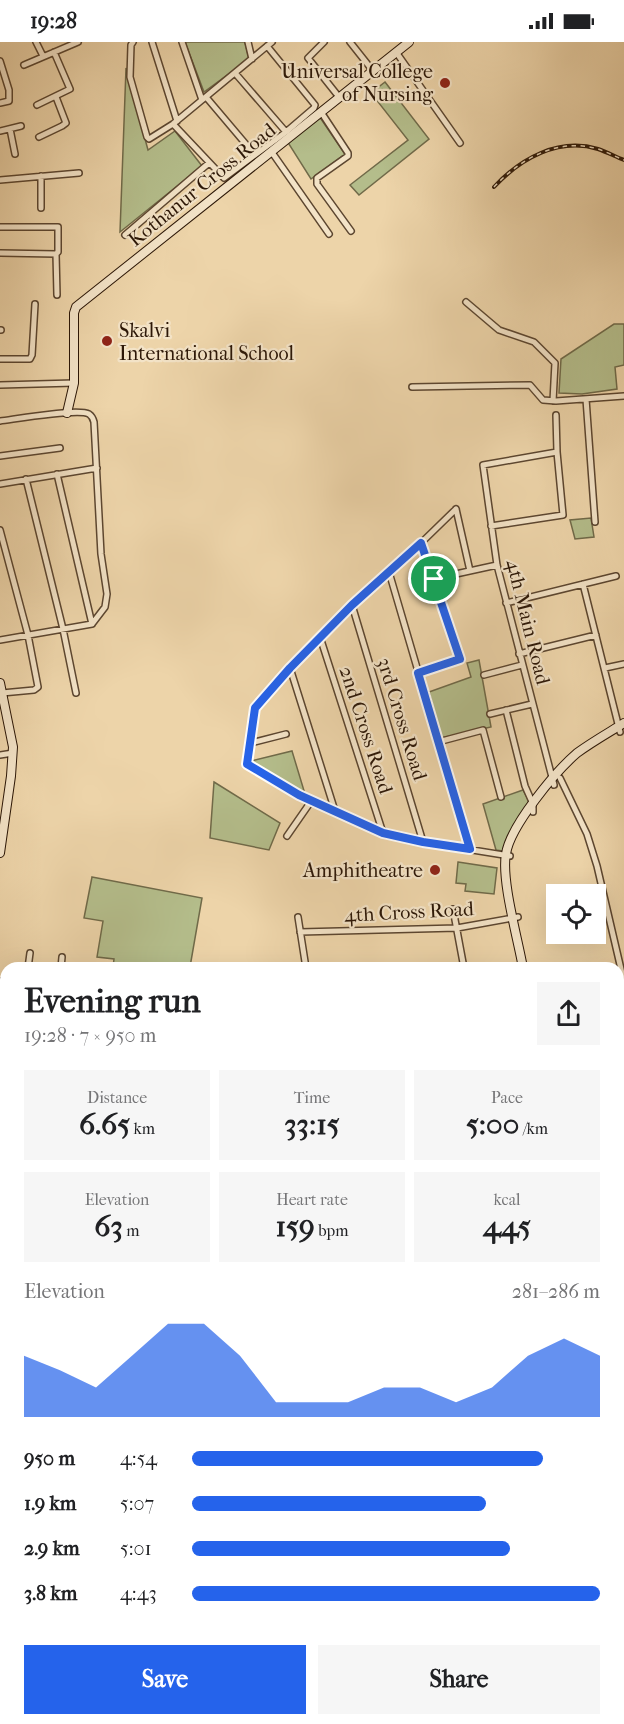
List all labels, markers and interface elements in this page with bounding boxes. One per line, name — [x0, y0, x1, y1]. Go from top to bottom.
text: 19:28 — [30, 8, 77, 34]
place label: Universal College of Nursing — [281, 60, 433, 106]
marker: Universal College of Nursing — [438, 76, 452, 90]
street label: Kothanur Cross Road — [124, 118, 281, 251]
place label: Skalvi International School — [119, 319, 295, 365]
marker: Skalvi International School — [100, 334, 114, 348]
pin — [408, 553, 459, 604]
street label: 4th Main Road — [501, 557, 555, 688]
icon: arrive — [417, 562, 450, 595]
street label: 3rd Cross Road — [372, 655, 432, 784]
street label: 2nd Cross Road — [335, 663, 398, 798]
place label: Amphitheatre — [302, 859, 423, 882]
marker: Amphitheatre — [428, 863, 442, 877]
map controls — [546, 884, 606, 944]
button: locate — [546, 884, 606, 944]
street label: 4th Cross Road — [344, 897, 476, 927]
text: Evening run — [24, 982, 201, 1021]
button: share — [537, 982, 600, 1045]
text: 19:28 · 7 × 950 m — [24, 1024, 156, 1047]
text: Distance — [87, 1088, 147, 1107]
text: Time — [294, 1088, 330, 1107]
text: Pace — [491, 1088, 523, 1107]
text: 6.65 — [79, 1107, 130, 1142]
text: 33:15 — [284, 1107, 340, 1142]
text: 5:00 — [466, 1107, 519, 1142]
text: km — [130, 1119, 155, 1138]
text: /km — [519, 1119, 548, 1138]
text: Elevation — [85, 1190, 149, 1209]
text: Heart rate — [276, 1190, 348, 1209]
text: kcal — [494, 1190, 520, 1209]
text: 63 — [94, 1209, 123, 1244]
text: 159 — [275, 1209, 315, 1244]
text: 445 — [483, 1209, 531, 1244]
text: m — [123, 1221, 140, 1240]
text: bpm — [315, 1221, 349, 1240]
text: Elevation — [24, 1280, 105, 1303]
text: 281–286 m — [512, 1280, 600, 1303]
text: 950 m — [24, 1447, 75, 1470]
text: 4:54 — [120, 1447, 157, 1470]
text: 1.9 km — [24, 1492, 76, 1515]
text: 5:07 — [120, 1492, 154, 1515]
text: 2.9 km — [24, 1537, 80, 1560]
text: 5:01 — [120, 1537, 152, 1560]
text: 3.8 km — [24, 1582, 77, 1605]
text: 4:43 — [120, 1582, 157, 1605]
button: Save — [24, 1645, 306, 1714]
button: Share — [318, 1645, 600, 1714]

